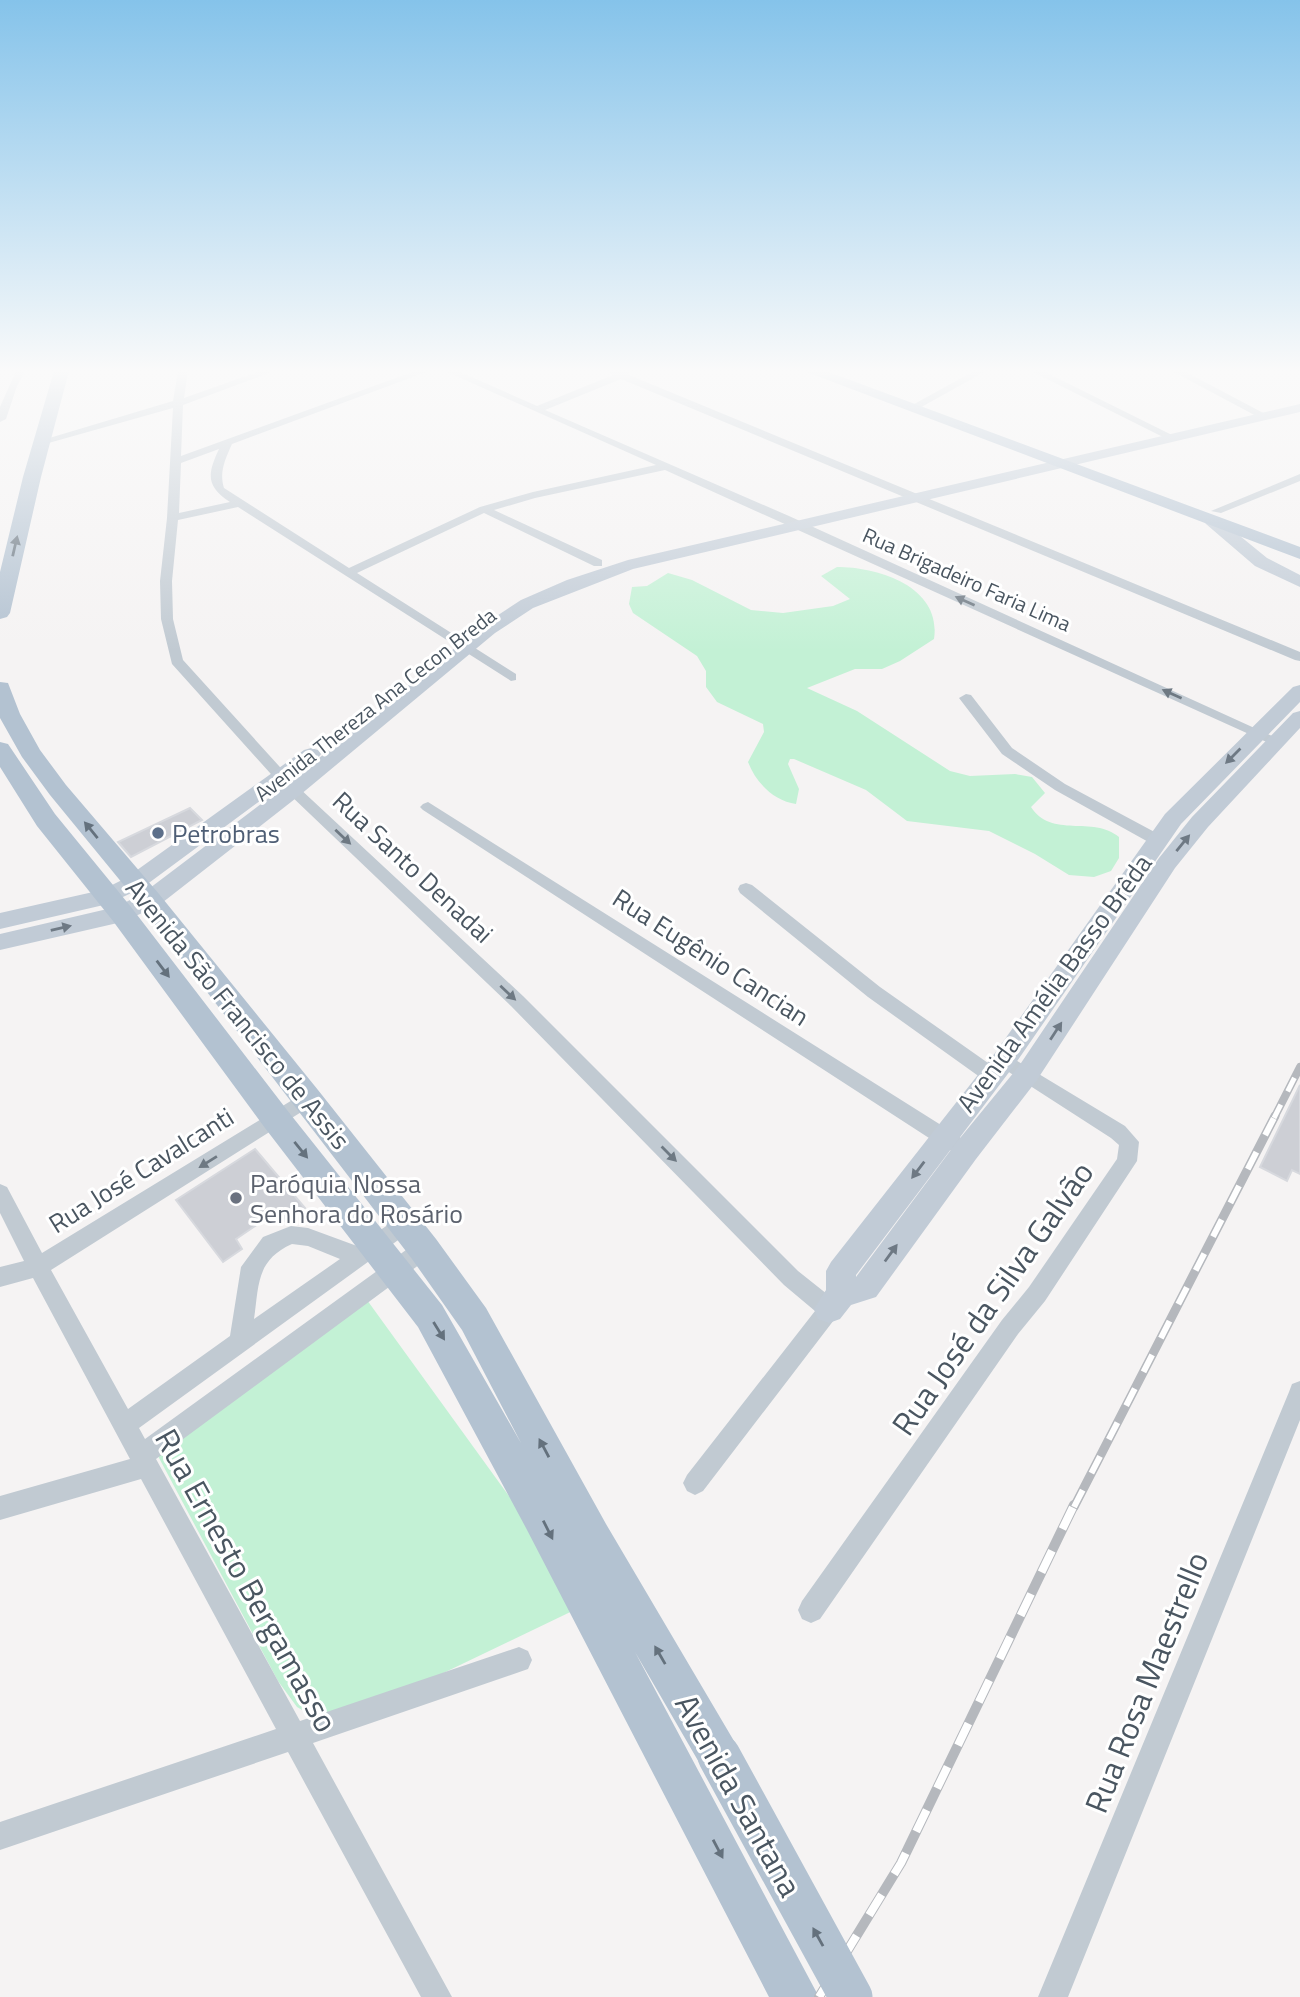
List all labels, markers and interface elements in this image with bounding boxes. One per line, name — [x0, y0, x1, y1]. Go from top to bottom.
street label: Rua Brigadeiro Faria Lima — [858, 519, 1077, 640]
one-way arrow — [10, 535, 21, 557]
one-way arrow — [955, 595, 975, 607]
street label: Avenida Thereza Ana Cecon Breda — [247, 599, 503, 809]
one-way arrow — [1162, 688, 1182, 700]
one-way arrow — [1226, 747, 1242, 764]
street label: Rua Santo Denadai — [324, 782, 502, 952]
place label: Petrobras — [172, 814, 280, 853]
one-way arrow — [84, 822, 99, 839]
marker: Petrobras — [150, 825, 166, 841]
one-way arrow — [334, 828, 351, 844]
one-way arrow — [1176, 834, 1190, 852]
street label: Avenida Amélia Basso Brêda — [947, 846, 1161, 1120]
street label: Avenida São Francisco de Assis — [116, 870, 360, 1158]
street label: Rua Eugênio Cancian — [605, 879, 817, 1035]
one-way arrow — [50, 922, 72, 933]
one-way arrow — [156, 960, 170, 978]
one-way arrow — [500, 984, 517, 1001]
one-way arrow — [1049, 1022, 1062, 1041]
street label: Rua José Cavalcanti — [41, 1097, 241, 1243]
one-way arrow — [293, 1141, 308, 1159]
one-way arrow — [660, 1146, 677, 1163]
street label: Rua José da Silva Galvão — [879, 1151, 1105, 1445]
one-way arrow — [198, 1155, 218, 1168]
one-way arrow — [910, 1160, 925, 1178]
place label: Paróquia Nossa Senhora do Rosário — [250, 1164, 463, 1233]
marker: Paróquia Nossa Senhora do Rosário — [228, 1190, 244, 1206]
one-way arrow — [883, 1244, 897, 1262]
one-way arrow — [433, 1321, 446, 1340]
street label: Rua Ernesto Bergamasso — [143, 1419, 351, 1741]
one-way arrow — [538, 1438, 549, 1458]
one-way arrow — [543, 1520, 554, 1540]
street label: Rua Rosa Maestrello — [1072, 1544, 1220, 1820]
one-way arrow — [654, 1646, 666, 1665]
street label: Avenida Santana — [663, 1685, 815, 1905]
one-way arrow — [712, 1839, 724, 1859]
one-way arrow — [812, 1928, 824, 1947]

